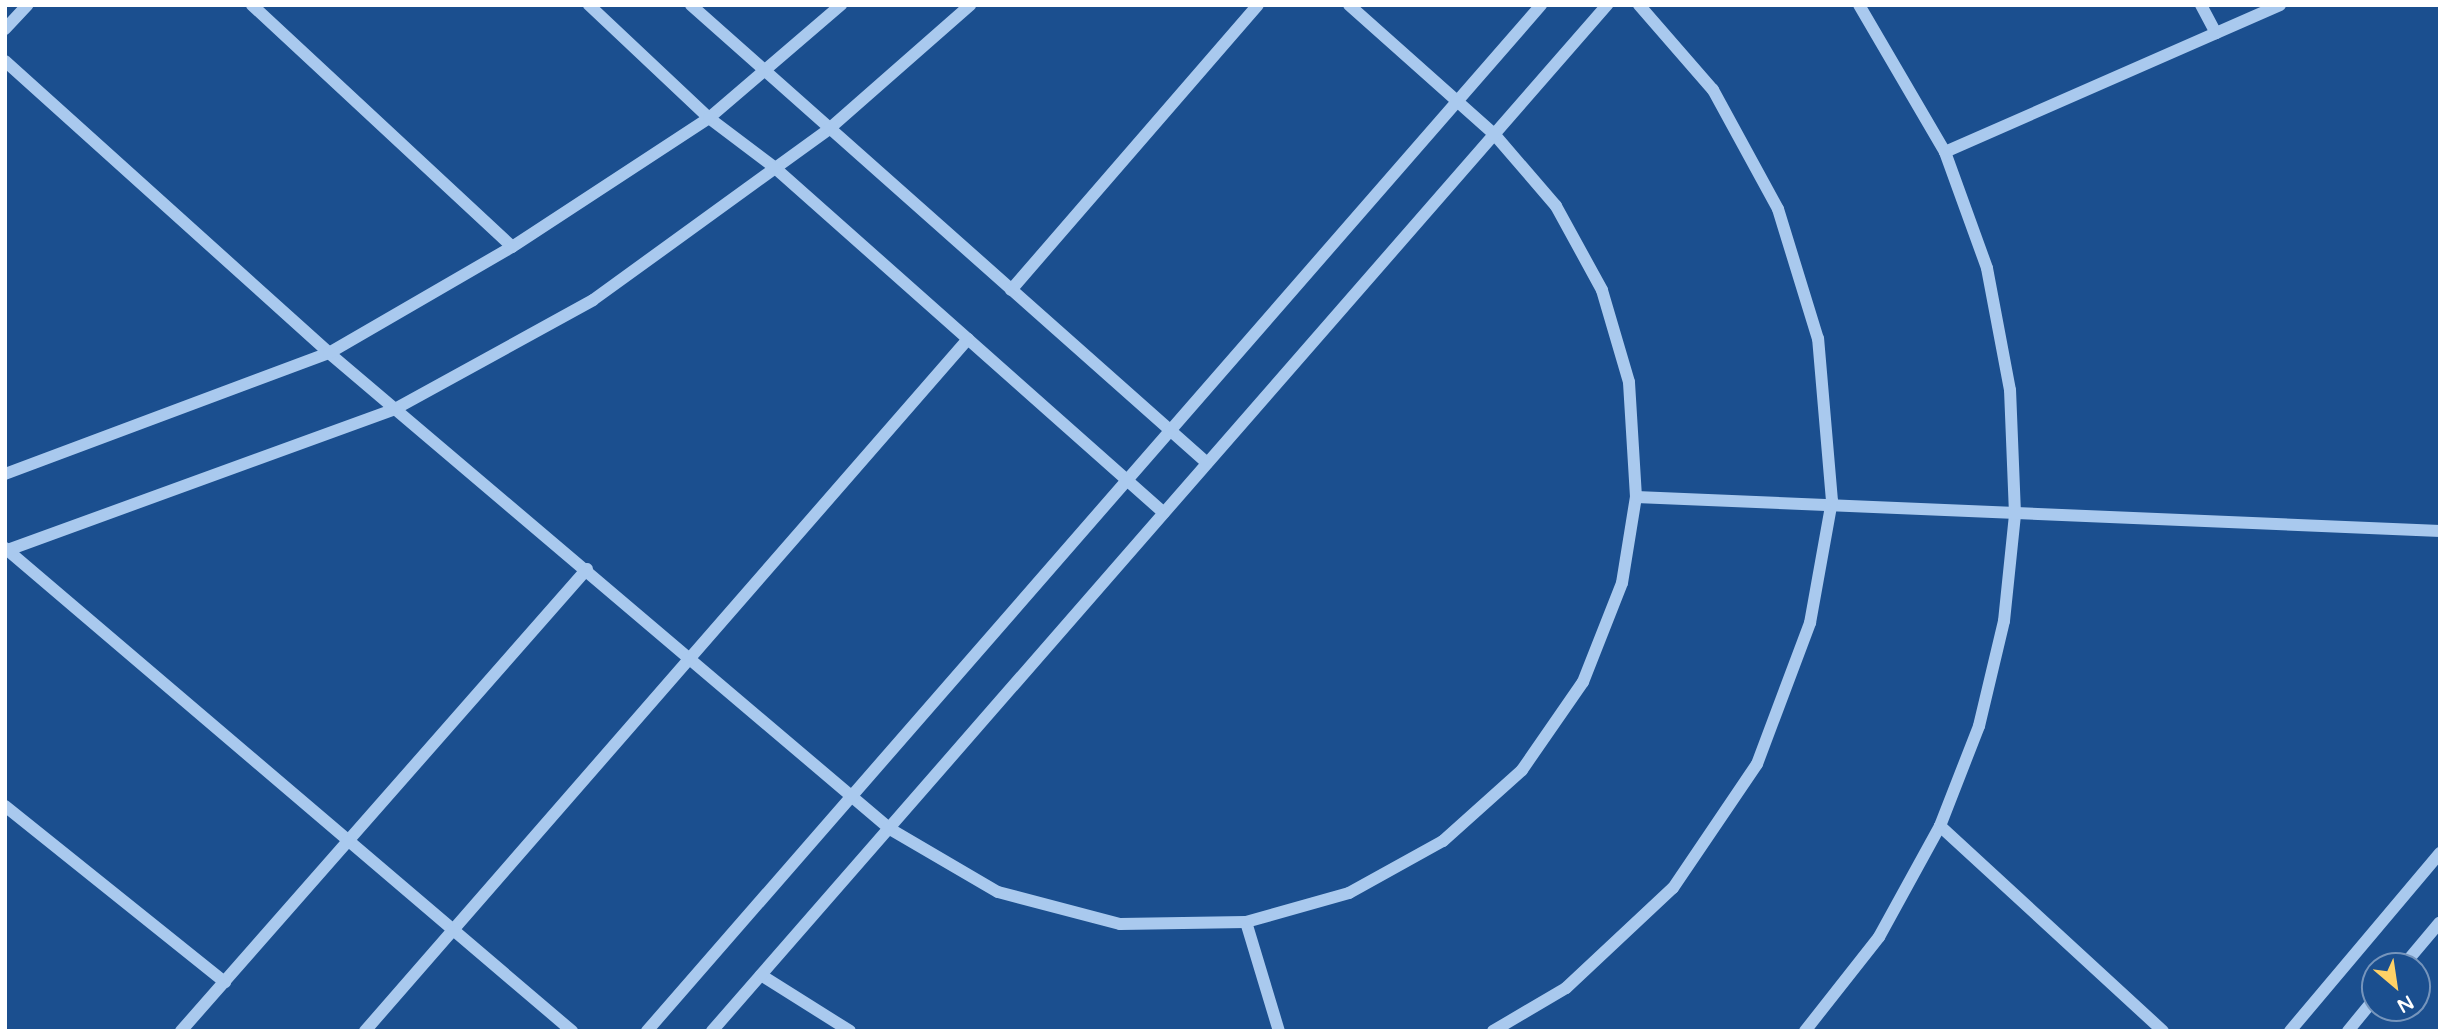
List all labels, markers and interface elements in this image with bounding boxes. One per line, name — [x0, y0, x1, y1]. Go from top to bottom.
north arrow — [2361, 952, 2431, 1022]
text: N — [2393, 990, 2417, 1017]

